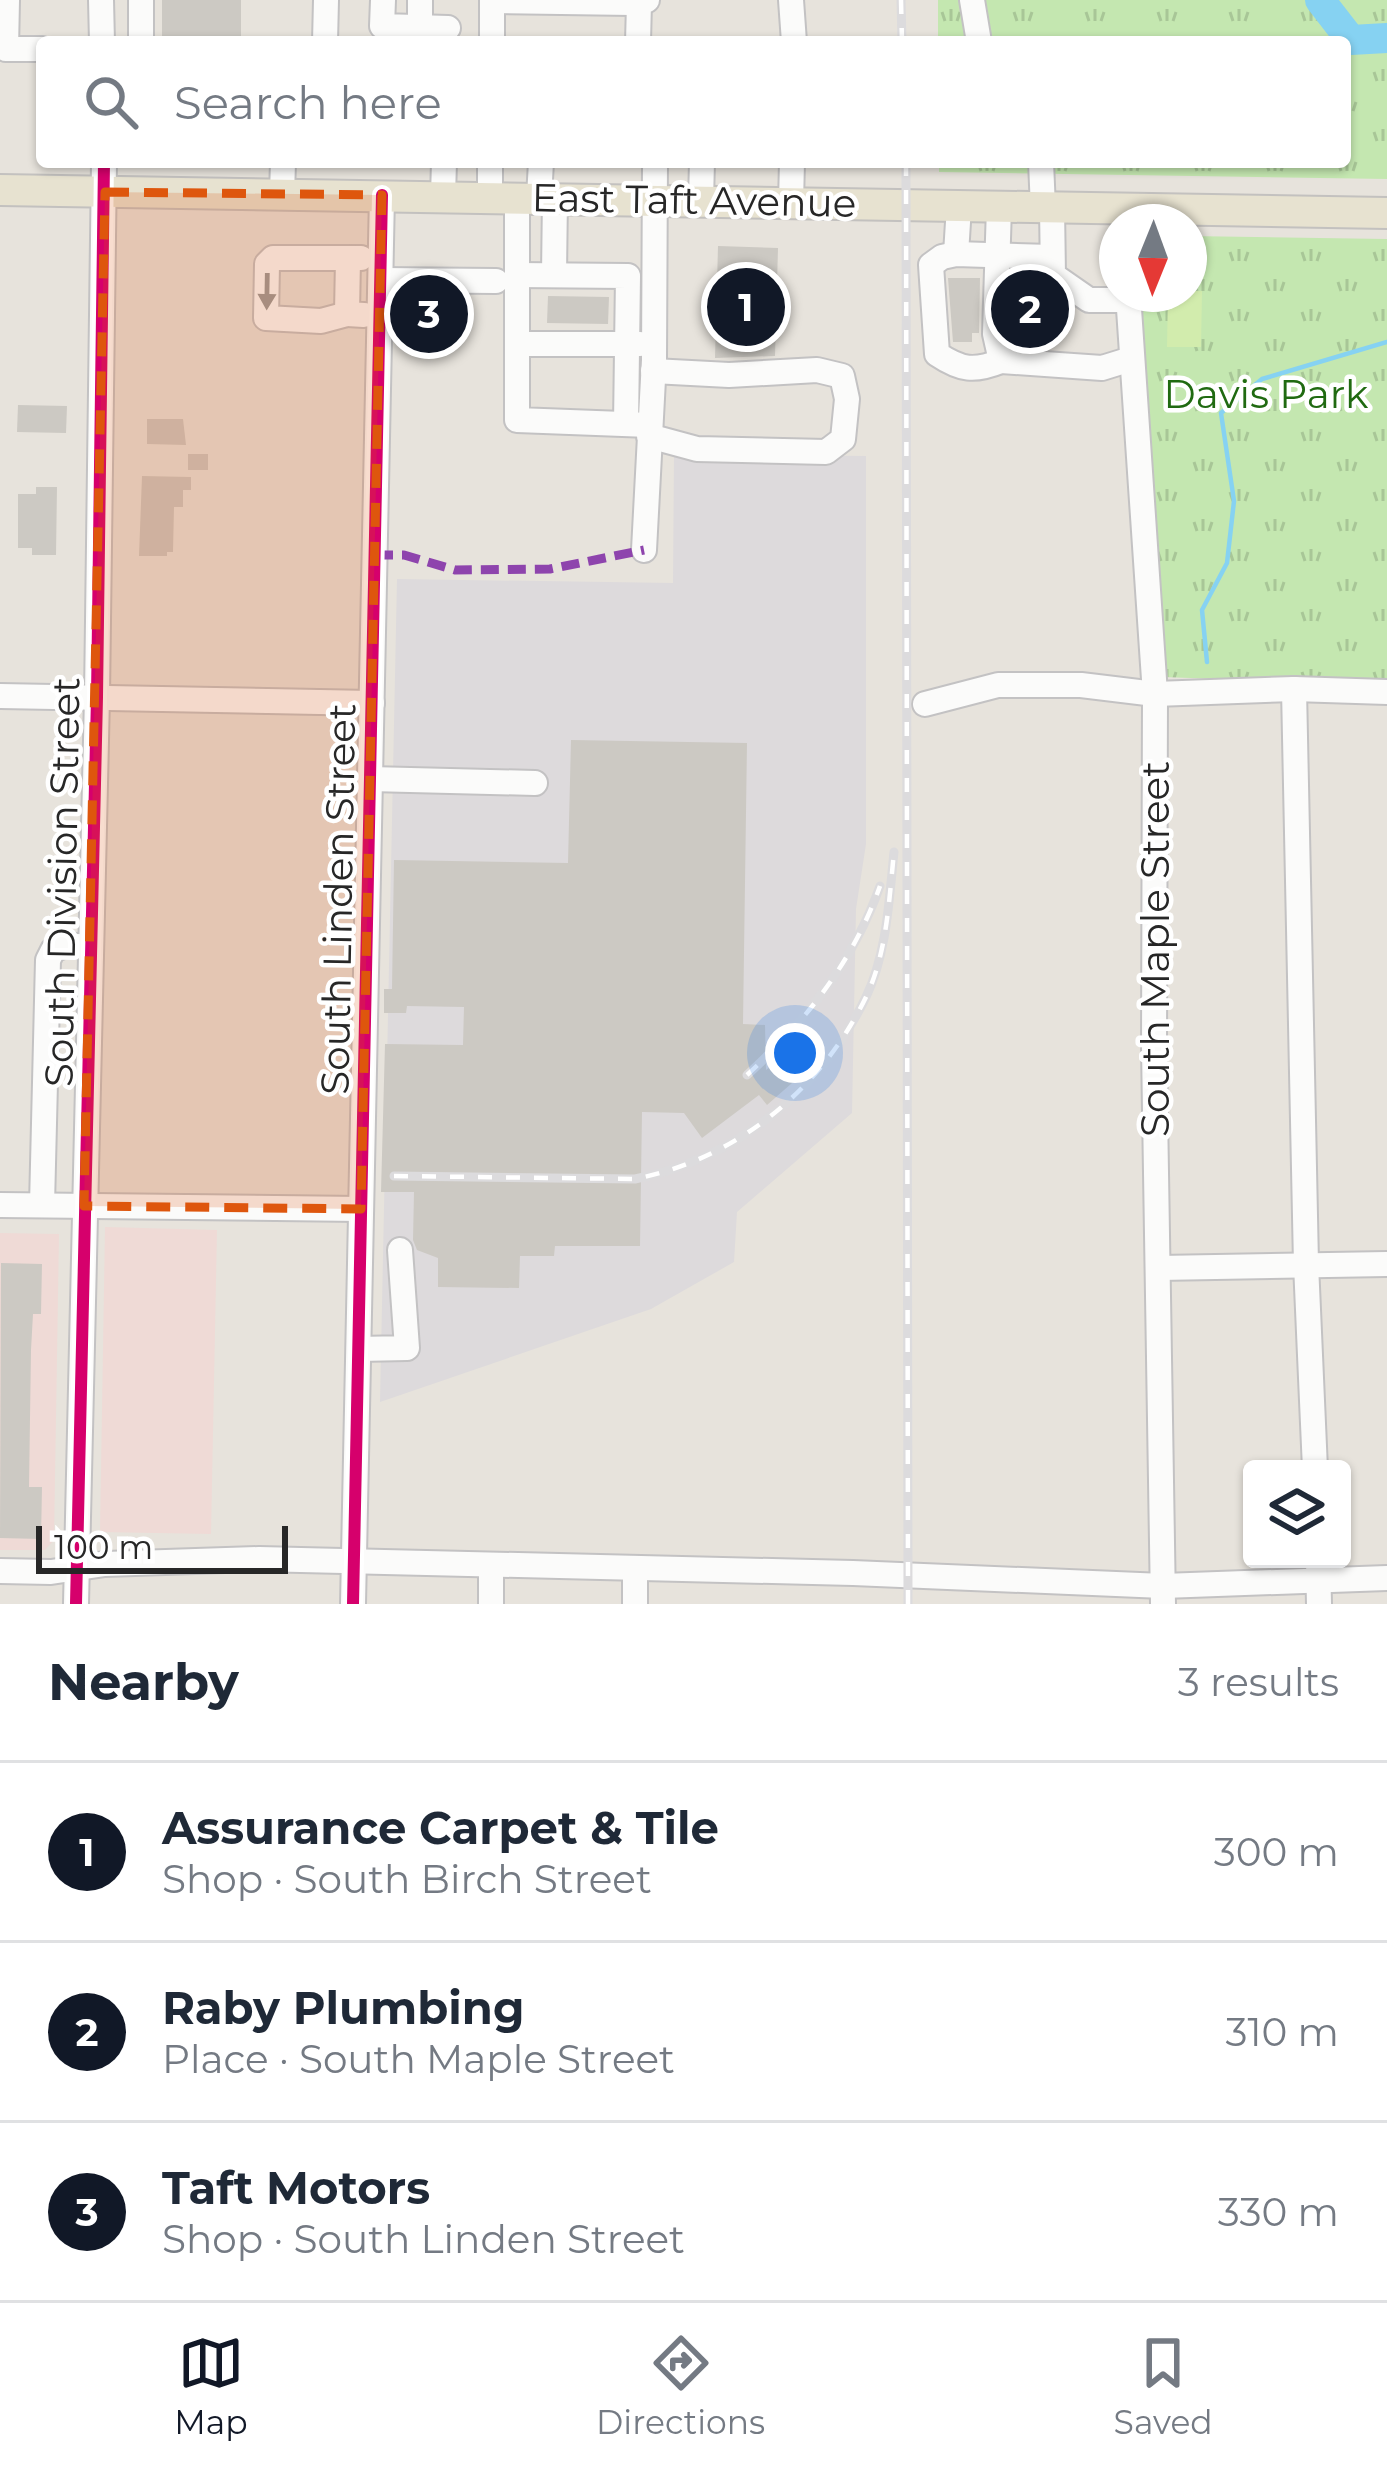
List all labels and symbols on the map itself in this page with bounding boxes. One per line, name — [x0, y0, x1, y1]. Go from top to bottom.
street label: East Taft Avenue — [531, 173, 857, 227]
north arrow — [1099, 204, 1207, 312]
pin: 1 — [707, 262, 785, 352]
pin: 2 — [991, 264, 1069, 354]
pin: 3 — [390, 269, 468, 359]
one-way arrow — [257, 273, 277, 311]
park label: Davis Park — [1164, 370, 1369, 418]
street label: South Division Street — [34, 677, 90, 1087]
street label: South Linden Street — [311, 703, 365, 1095]
street label: South Maple Street — [1131, 761, 1179, 1137]
your location — [765, 1023, 825, 1083]
scale bar — [36, 1520, 288, 1573]

